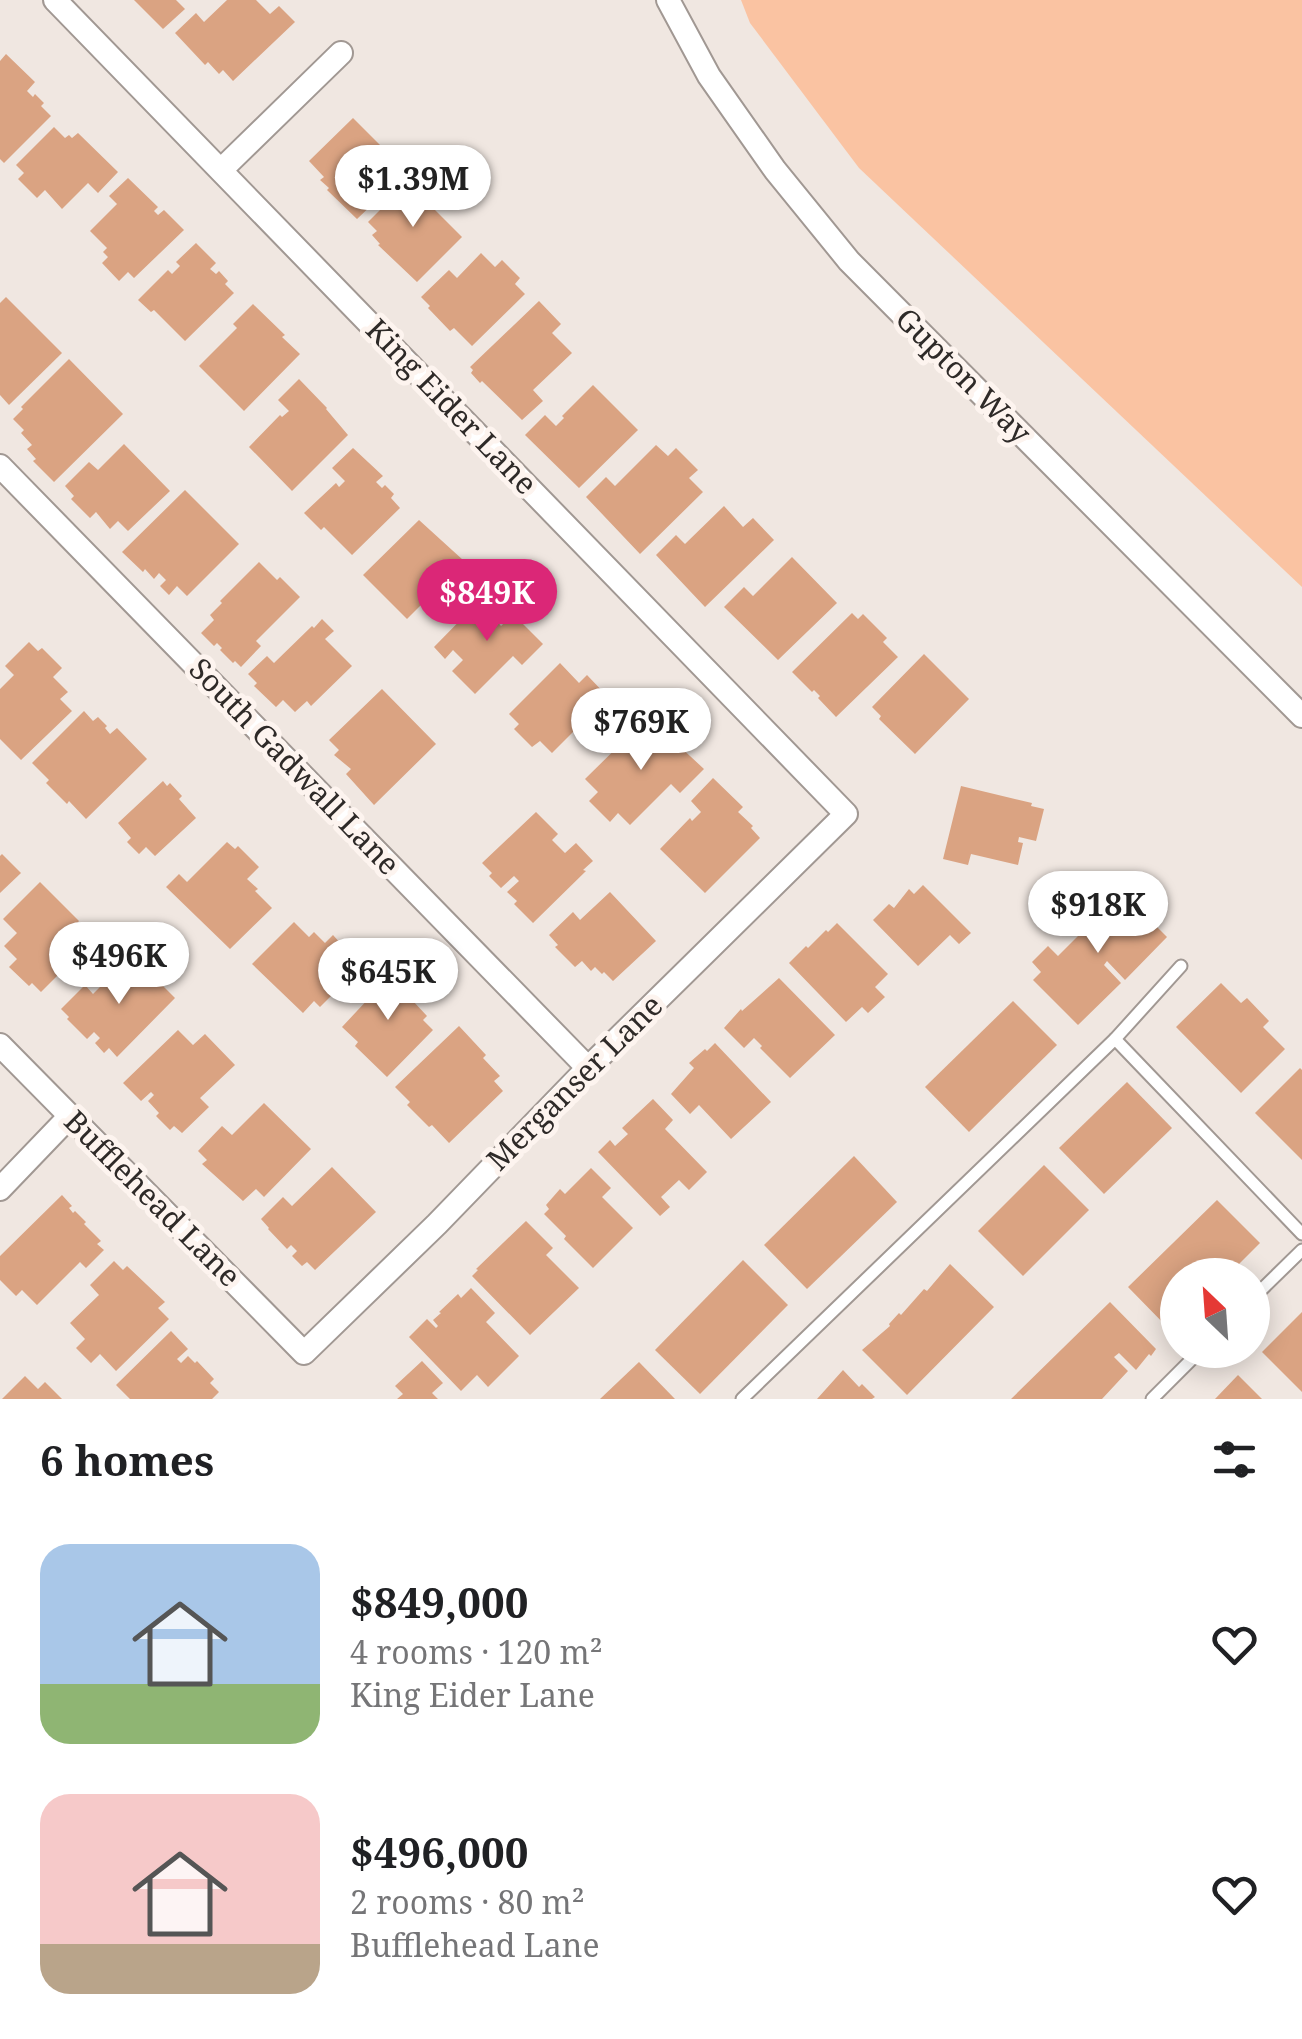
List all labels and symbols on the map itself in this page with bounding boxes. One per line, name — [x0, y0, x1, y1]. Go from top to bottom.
pin: $1.39M — [332, 145, 494, 230]
street label: Gupton Way — [887, 298, 1041, 452]
street label: King Eider Lane — [358, 309, 547, 503]
pin: $849K — [417, 559, 557, 644]
street label: South Gadwall Lane — [181, 649, 409, 883]
pin: $769K — [571, 688, 711, 773]
pin: $918K — [1028, 871, 1168, 956]
pin: $496K — [49, 922, 189, 1007]
pin: $645K — [318, 938, 458, 1023]
street label: Merganser Lane — [477, 985, 671, 1179]
street label: Bufflehead Lane — [56, 1101, 250, 1295]
north arrow — [1160, 1258, 1270, 1368]

